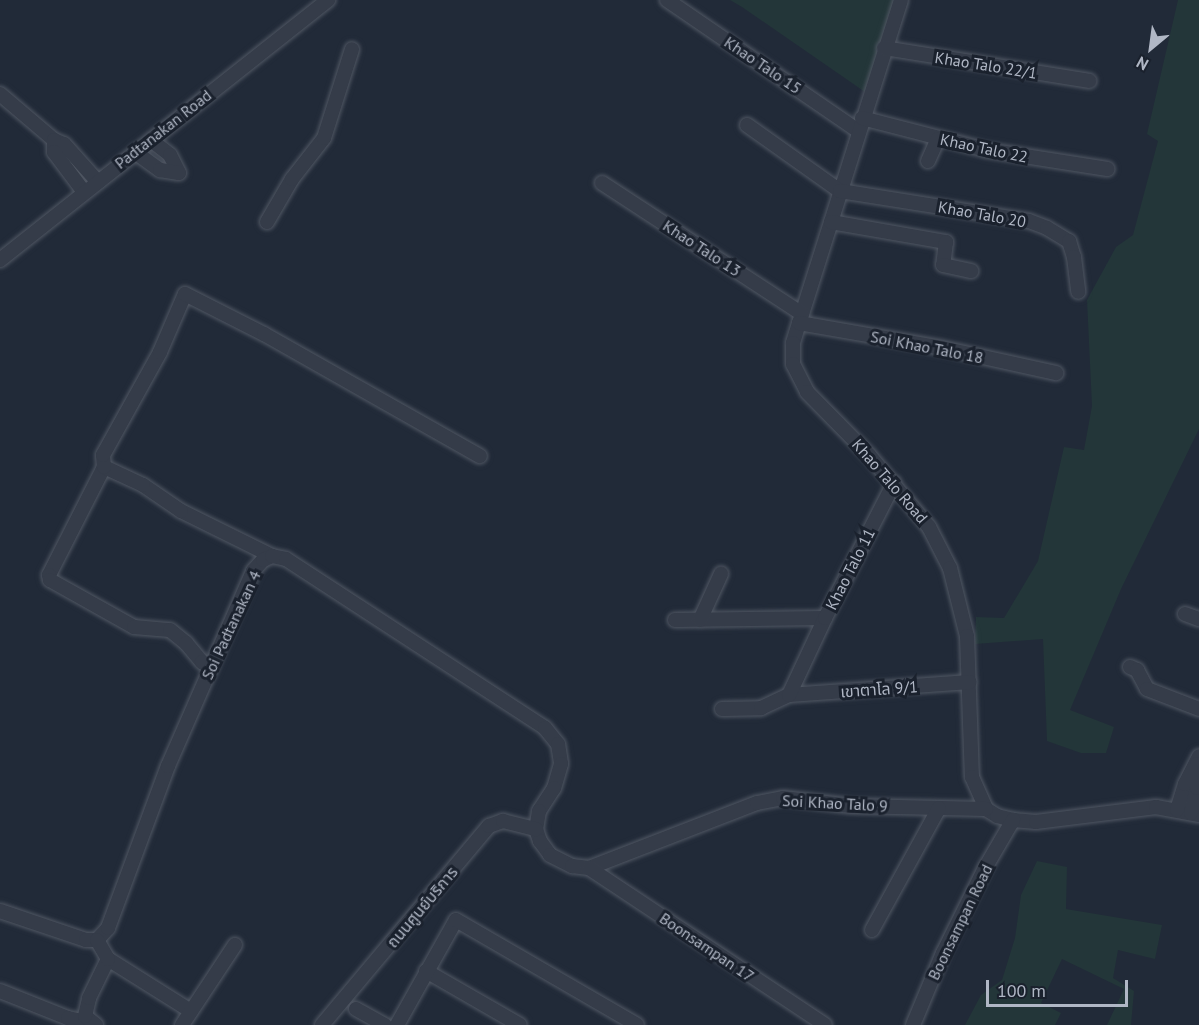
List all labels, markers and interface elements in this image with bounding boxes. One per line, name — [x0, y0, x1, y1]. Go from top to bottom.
north arrow — [1121, 18, 1181, 78]
street label: Khao Talo 15 — [721, 32, 805, 98]
street label: Khao Talo 22/1 — [933, 47, 1039, 83]
text: N — [1133, 52, 1152, 75]
street label: Padtanakan Road — [111, 85, 215, 173]
street label: Khao Talo 22 — [938, 129, 1030, 167]
street label: Khao Talo 20 — [936, 197, 1028, 231]
street label: Khao Talo 13 — [659, 216, 745, 280]
street label: Soi Khao Talo 18 — [869, 327, 985, 367]
street label: Khao Talo Road — [848, 435, 932, 527]
street label: Khao Talo 11 — [821, 525, 879, 613]
street label: Soi Padtanakan 4 — [197, 567, 265, 683]
street label: เขาตาโล 9/1 — [840, 677, 918, 701]
street label: Soi Khao Talo 9 — [781, 791, 889, 815]
street label: Boonsampan Road — [924, 861, 996, 983]
street label: ถนนศูนย์บริการ — [383, 863, 461, 951]
street label: Boonsampan 17 — [656, 908, 758, 986]
scale bar — [989, 968, 1132, 1006]
text: 100 m — [997, 979, 1046, 1002]

